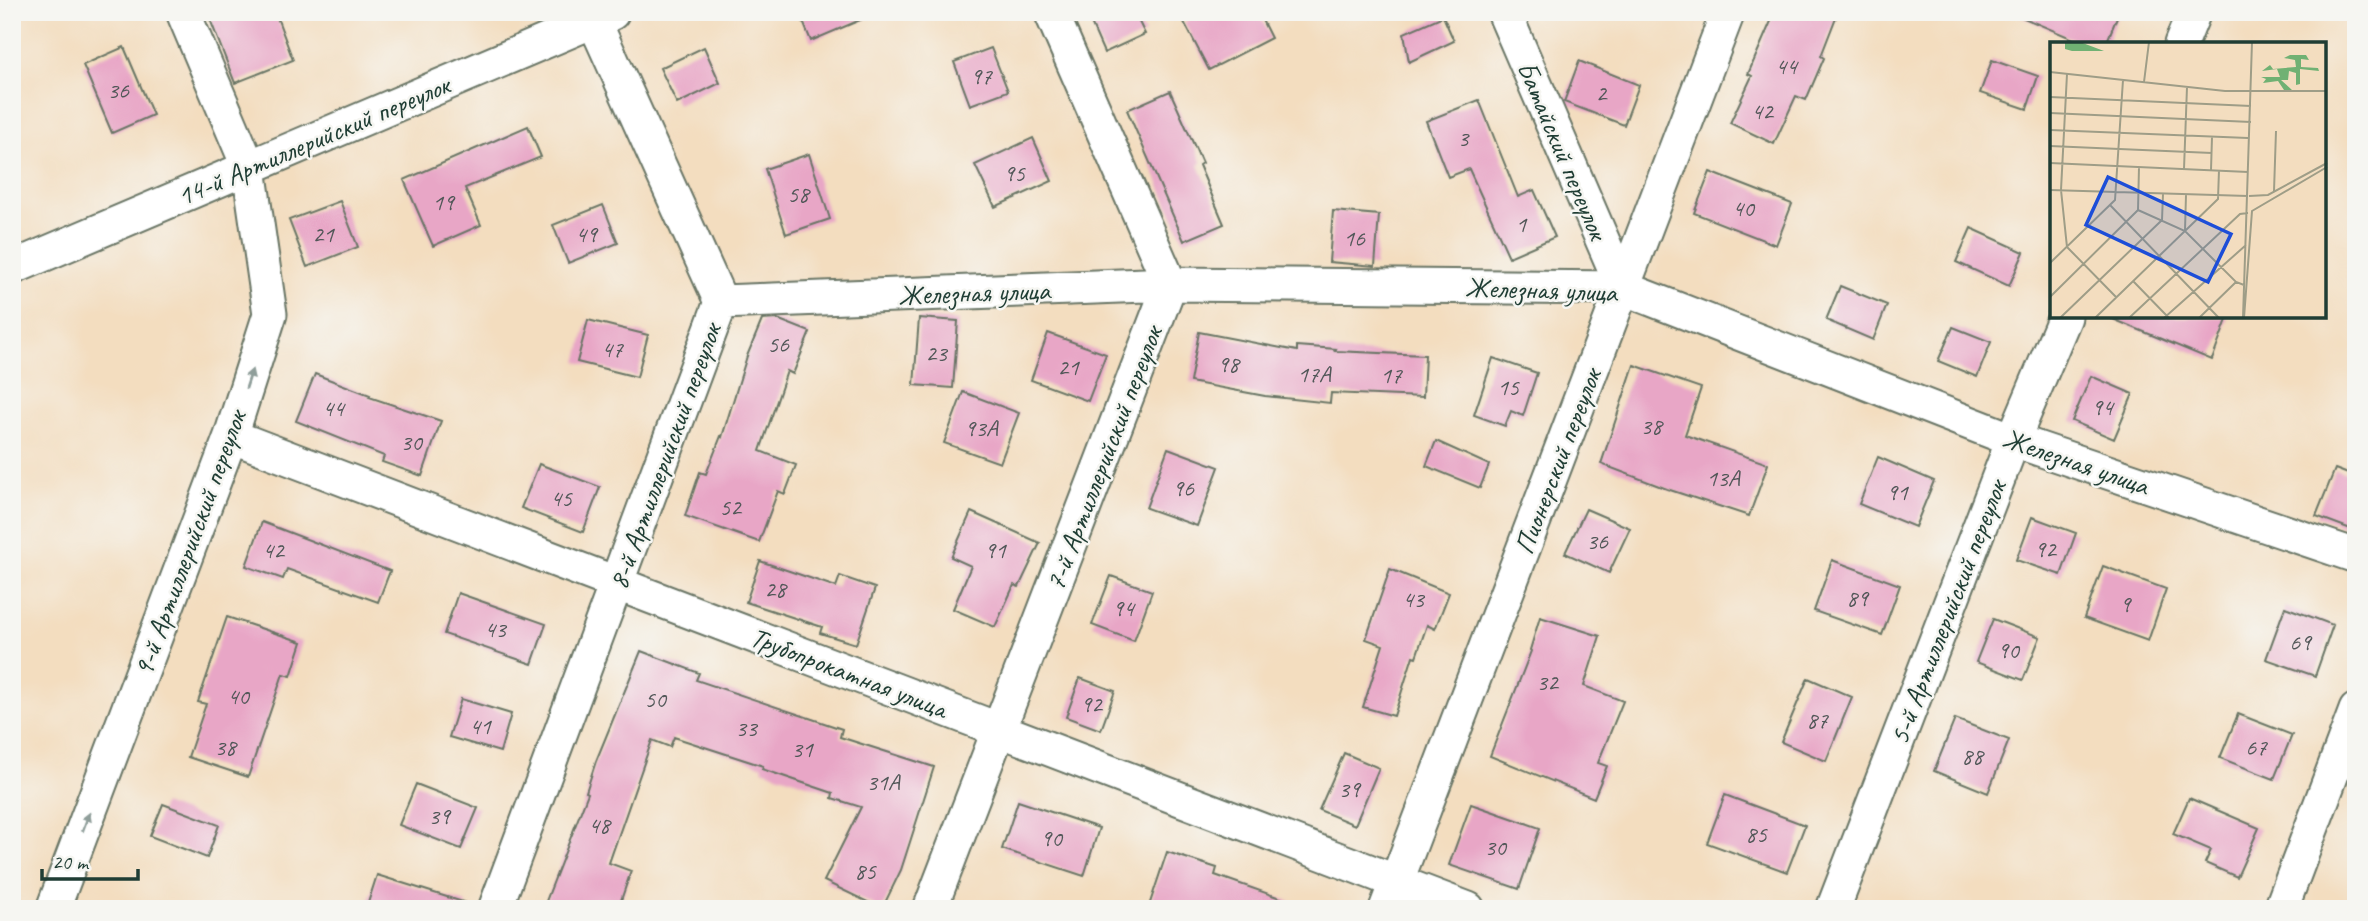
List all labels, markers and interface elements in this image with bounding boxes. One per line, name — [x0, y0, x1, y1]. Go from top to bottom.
inset map — [2050, 42, 2326, 318]
house number: 44 — [1775, 51, 1799, 81]
street label: Батайский переулок — [1509, 56, 1617, 247]
house number: 97 — [970, 61, 993, 91]
street label: 14-й Артиллерийский переулок — [172, 66, 457, 214]
house number: 36 — [107, 75, 130, 105]
house number: 2 — [1596, 78, 1609, 108]
house number: 42 — [1751, 96, 1775, 126]
house number: 3 — [1458, 123, 1471, 153]
house number: 95 — [1003, 158, 1026, 188]
house number: 58 — [787, 179, 811, 209]
house number: 19 — [432, 187, 456, 217]
house number: 40 — [1732, 193, 1756, 223]
house number: 1 — [1516, 209, 1528, 239]
house number: 21 — [312, 219, 335, 249]
house number: 49 — [575, 219, 599, 249]
house number: 16 — [1343, 223, 1366, 253]
street label: Железная улица — [1464, 269, 1619, 310]
street label: Железная улица — [897, 272, 1052, 313]
street label: 8-й Артиллерийский переулок — [600, 316, 730, 594]
street label: 7-й Артиллерийский переулок — [1037, 319, 1171, 595]
house number: 56 — [767, 329, 790, 359]
house number: 47 — [601, 334, 624, 364]
house number: 23 — [925, 338, 949, 368]
house number: 98 — [1217, 349, 1241, 379]
house number: 21 — [1057, 352, 1080, 382]
house number: 17А — [1297, 359, 1332, 389]
house number: 17 — [1380, 360, 1403, 390]
street label: Пионерский переулок — [1506, 361, 1610, 559]
one-way arrow — [244, 368, 255, 389]
house number: 15 — [1497, 372, 1520, 402]
house number: 94 — [2091, 392, 2115, 422]
house number: 44 — [322, 393, 346, 423]
street label: 9-й Артиллерийский переулок — [125, 403, 255, 681]
house number: 38 — [1640, 411, 1664, 441]
house number: 93А — [964, 413, 999, 443]
street label: Железная улица — [1998, 420, 2155, 503]
house number: 30 — [400, 427, 424, 457]
house number: 13А — [1706, 463, 1741, 493]
house number: 96 — [1172, 473, 1195, 503]
street label: 5-й Артиллерийский переулок — [1881, 473, 2015, 749]
house number: 91 — [1886, 477, 1909, 507]
house number: 45 — [550, 483, 573, 513]
house number: 52 — [719, 492, 743, 522]
house number: 36 — [1586, 526, 1609, 556]
house number: 92 — [2034, 534, 2058, 564]
house number: 42 — [262, 535, 286, 565]
house number: 91 — [984, 535, 1007, 565]
house number: 28 — [764, 574, 788, 604]
house number: 89 — [1846, 583, 1870, 613]
house number: 43 — [1402, 584, 1426, 614]
house number: 9 — [2120, 589, 2133, 619]
house number: 94 — [1112, 593, 1136, 623]
house number: 43 — [484, 614, 508, 644]
street label: Трубопрокатная улица — [746, 619, 954, 727]
house number: 69 — [2289, 627, 2313, 657]
house number: 90 — [1997, 635, 2021, 665]
house number: 32 — [1536, 667, 1560, 697]
house number: 40 — [227, 681, 251, 711]
house number: 50 — [644, 684, 668, 714]
house number: 92 — [1080, 689, 1104, 719]
house number: 87 — [1806, 705, 1829, 735]
house number: 41 — [469, 711, 492, 741]
house number: 33 — [735, 713, 759, 743]
house number: 38 — [214, 732, 238, 762]
house number: 67 — [2245, 732, 2268, 762]
house number: 31 — [791, 734, 814, 764]
house number: 88 — [1961, 741, 1985, 771]
house number: 31А — [866, 767, 901, 797]
house number: 39 — [1338, 774, 1362, 804]
house number: 39 — [428, 801, 452, 831]
house number: 48 — [588, 810, 612, 840]
one-way arrow — [80, 811, 91, 832]
house number: 85 — [1745, 819, 1768, 849]
house number: 90 — [1040, 823, 1064, 853]
house number: 30 — [1484, 832, 1508, 862]
scale bar — [42, 837, 138, 881]
text: 20 m — [52, 849, 90, 875]
house number: 85 — [854, 856, 877, 886]

